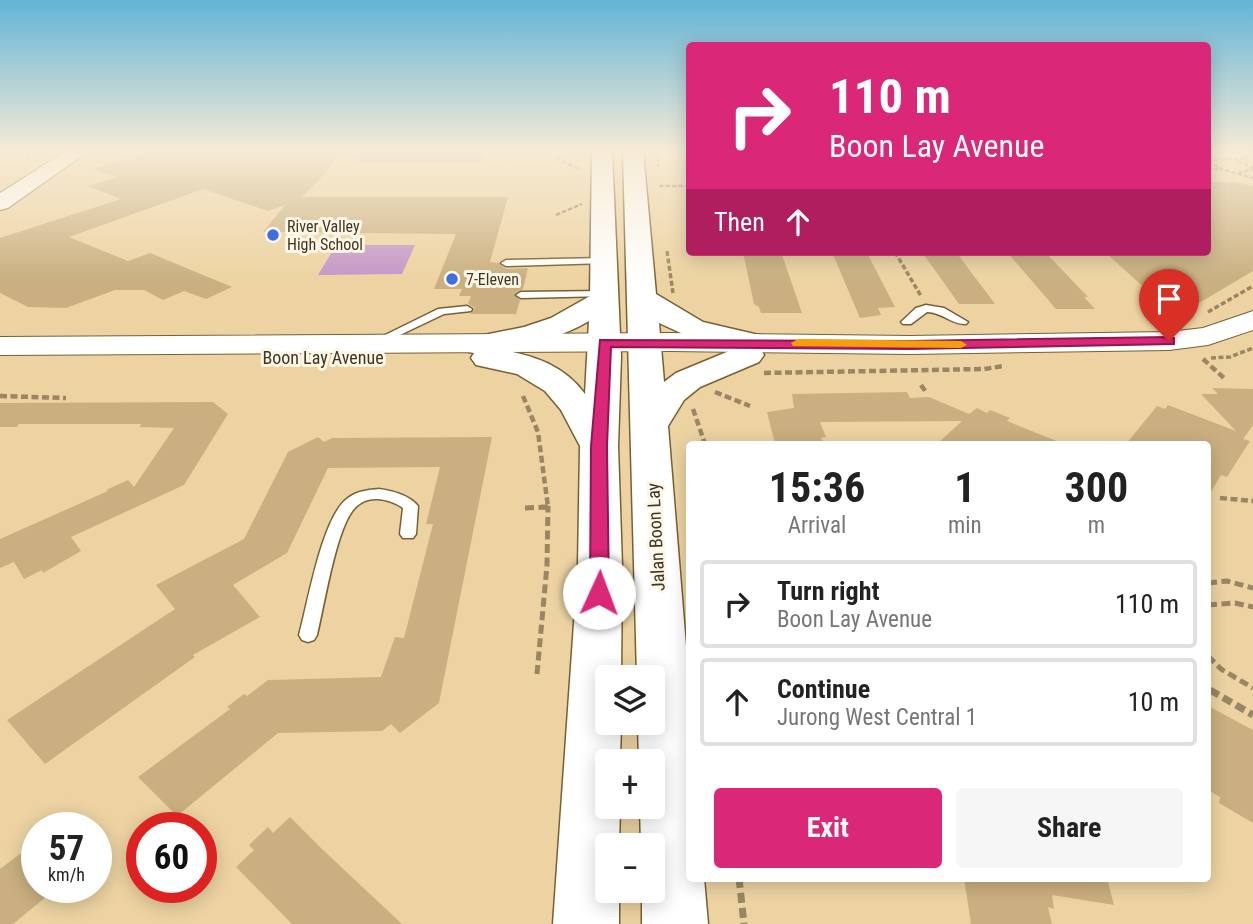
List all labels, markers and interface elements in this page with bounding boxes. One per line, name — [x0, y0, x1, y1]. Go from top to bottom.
text: 110 m — [829, 68, 951, 125]
icon: right — [714, 70, 805, 161]
text: Boon Lay Avenue — [829, 127, 1045, 165]
icon: ahead — [779, 203, 817, 241]
text: Then — [714, 207, 765, 237]
place label: River Valley High School — [287, 217, 363, 254]
marker: River Valley High School — [265, 227, 281, 243]
pin — [1139, 269, 1199, 341]
place label: 7-Eleven — [466, 270, 519, 289]
marker: 7-Eleven — [444, 271, 460, 287]
icon: arrive — [1150, 280, 1188, 318]
street label: Boon Lay Avenue — [262, 347, 384, 368]
text: 15:36 — [769, 463, 865, 512]
text: 1 — [954, 463, 975, 512]
text: 300 — [1064, 463, 1128, 512]
street label: Jalan Boon Lay — [642, 482, 669, 592]
text: Arrival — [788, 512, 846, 539]
text: min — [948, 512, 982, 539]
text: m — [1088, 512, 1105, 539]
position arrow — [562, 556, 636, 630]
text: Turn right — [777, 576, 879, 606]
icon: right — [718, 585, 756, 623]
text: 110 m — [1115, 589, 1179, 619]
text: Boon Lay Avenue — [777, 606, 932, 633]
map controls — [595, 665, 665, 903]
button: layers — [595, 665, 665, 735]
text: Continue — [777, 674, 870, 704]
icon: ahead — [718, 683, 756, 721]
text: 10 m — [1128, 687, 1179, 717]
text: Jurong West Central 1 — [777, 704, 977, 731]
button: + — [595, 749, 665, 819]
button: Exit — [714, 788, 942, 868]
button: Share — [956, 788, 1183, 868]
speed limit sign: 60 — [126, 812, 217, 903]
text: 57 — [49, 828, 84, 869]
button: − — [595, 833, 665, 903]
text: km/h — [48, 864, 85, 885]

